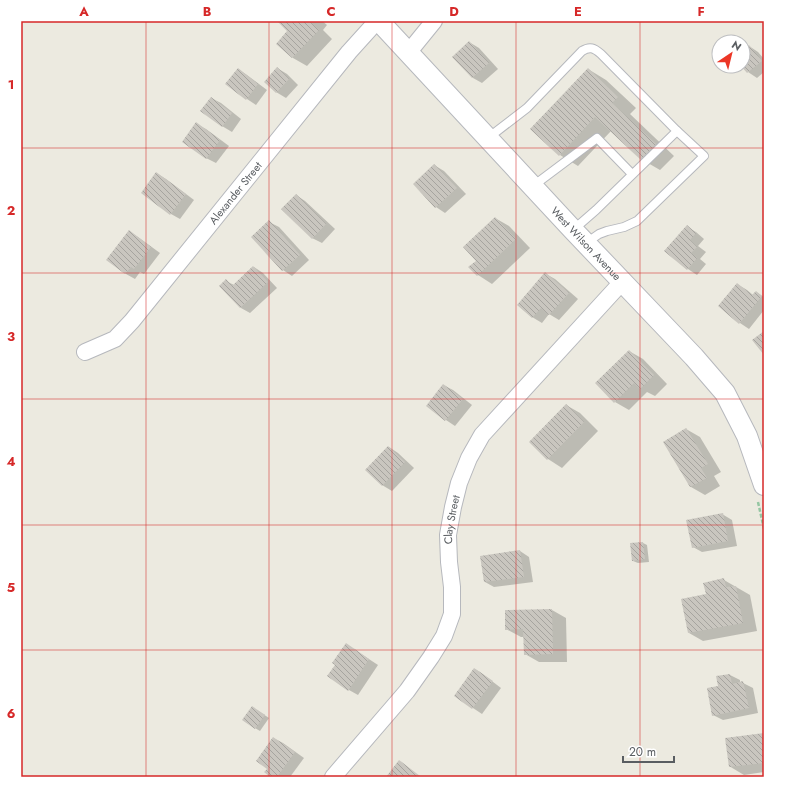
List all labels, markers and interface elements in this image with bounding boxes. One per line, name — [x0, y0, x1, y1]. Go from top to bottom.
text: A — [78, 2, 89, 21]
text: B — [203, 2, 212, 21]
text: C — [326, 2, 336, 21]
text: D — [449, 2, 459, 21]
text: E — [574, 2, 582, 21]
text: F — [697, 2, 705, 21]
north arrow — [711, 34, 751, 74]
text: N — [729, 37, 745, 55]
text: 1 — [8, 75, 14, 94]
street label: Alexander Street — [205, 158, 266, 228]
text: 2 — [7, 201, 15, 220]
street label: West Wilson Avenue — [547, 203, 625, 284]
text: 3 — [7, 327, 15, 346]
text: 4 — [6, 452, 16, 471]
street label: Clay Street — [440, 493, 464, 545]
text: 5 — [7, 578, 15, 597]
text: 6 — [7, 704, 16, 723]
scale bar — [623, 738, 674, 764]
text: 20 m — [629, 743, 656, 761]

